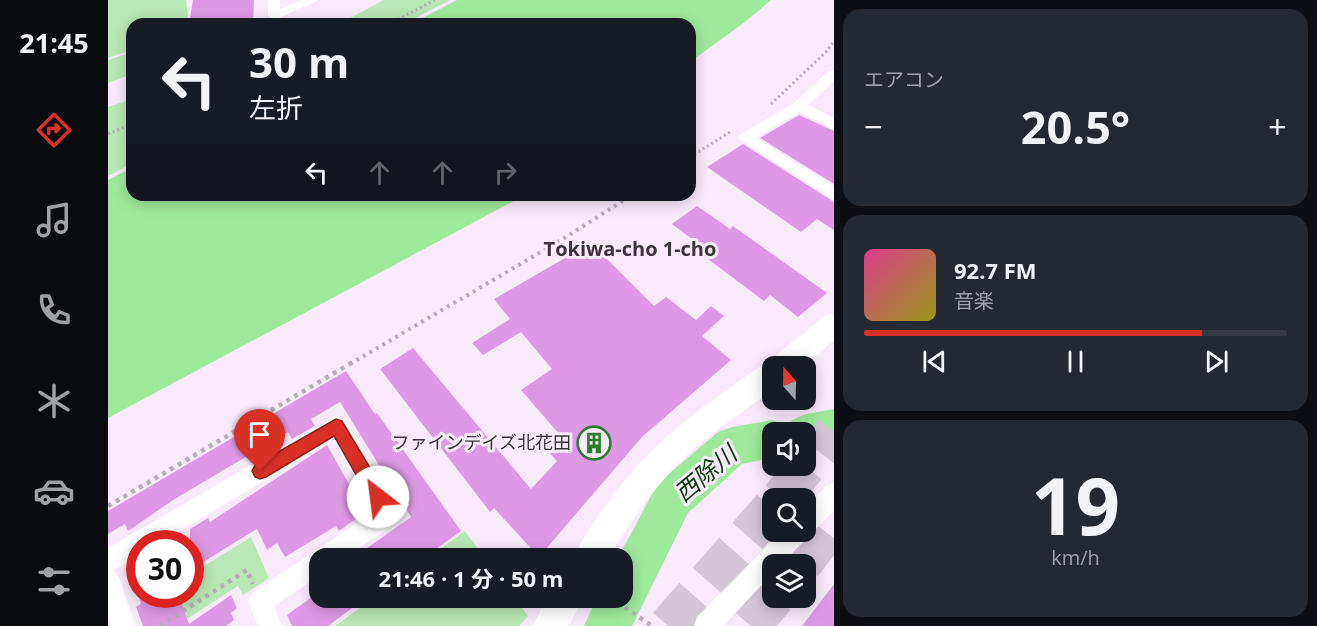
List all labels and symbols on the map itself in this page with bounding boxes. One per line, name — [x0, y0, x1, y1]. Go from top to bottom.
district label: Tokiwa-cho 1-cho — [544, 235, 716, 262]
north arrow — [762, 356, 816, 410]
pin — [234, 409, 285, 471]
building icon: ファインデイズ北花田 — [576, 425, 612, 461]
place label: ファインデイズ北花田 — [392, 430, 571, 454]
water label: 西除川 — [667, 435, 746, 509]
position arrow — [346, 465, 410, 529]
speed limit sign: 30 — [126, 530, 204, 608]

